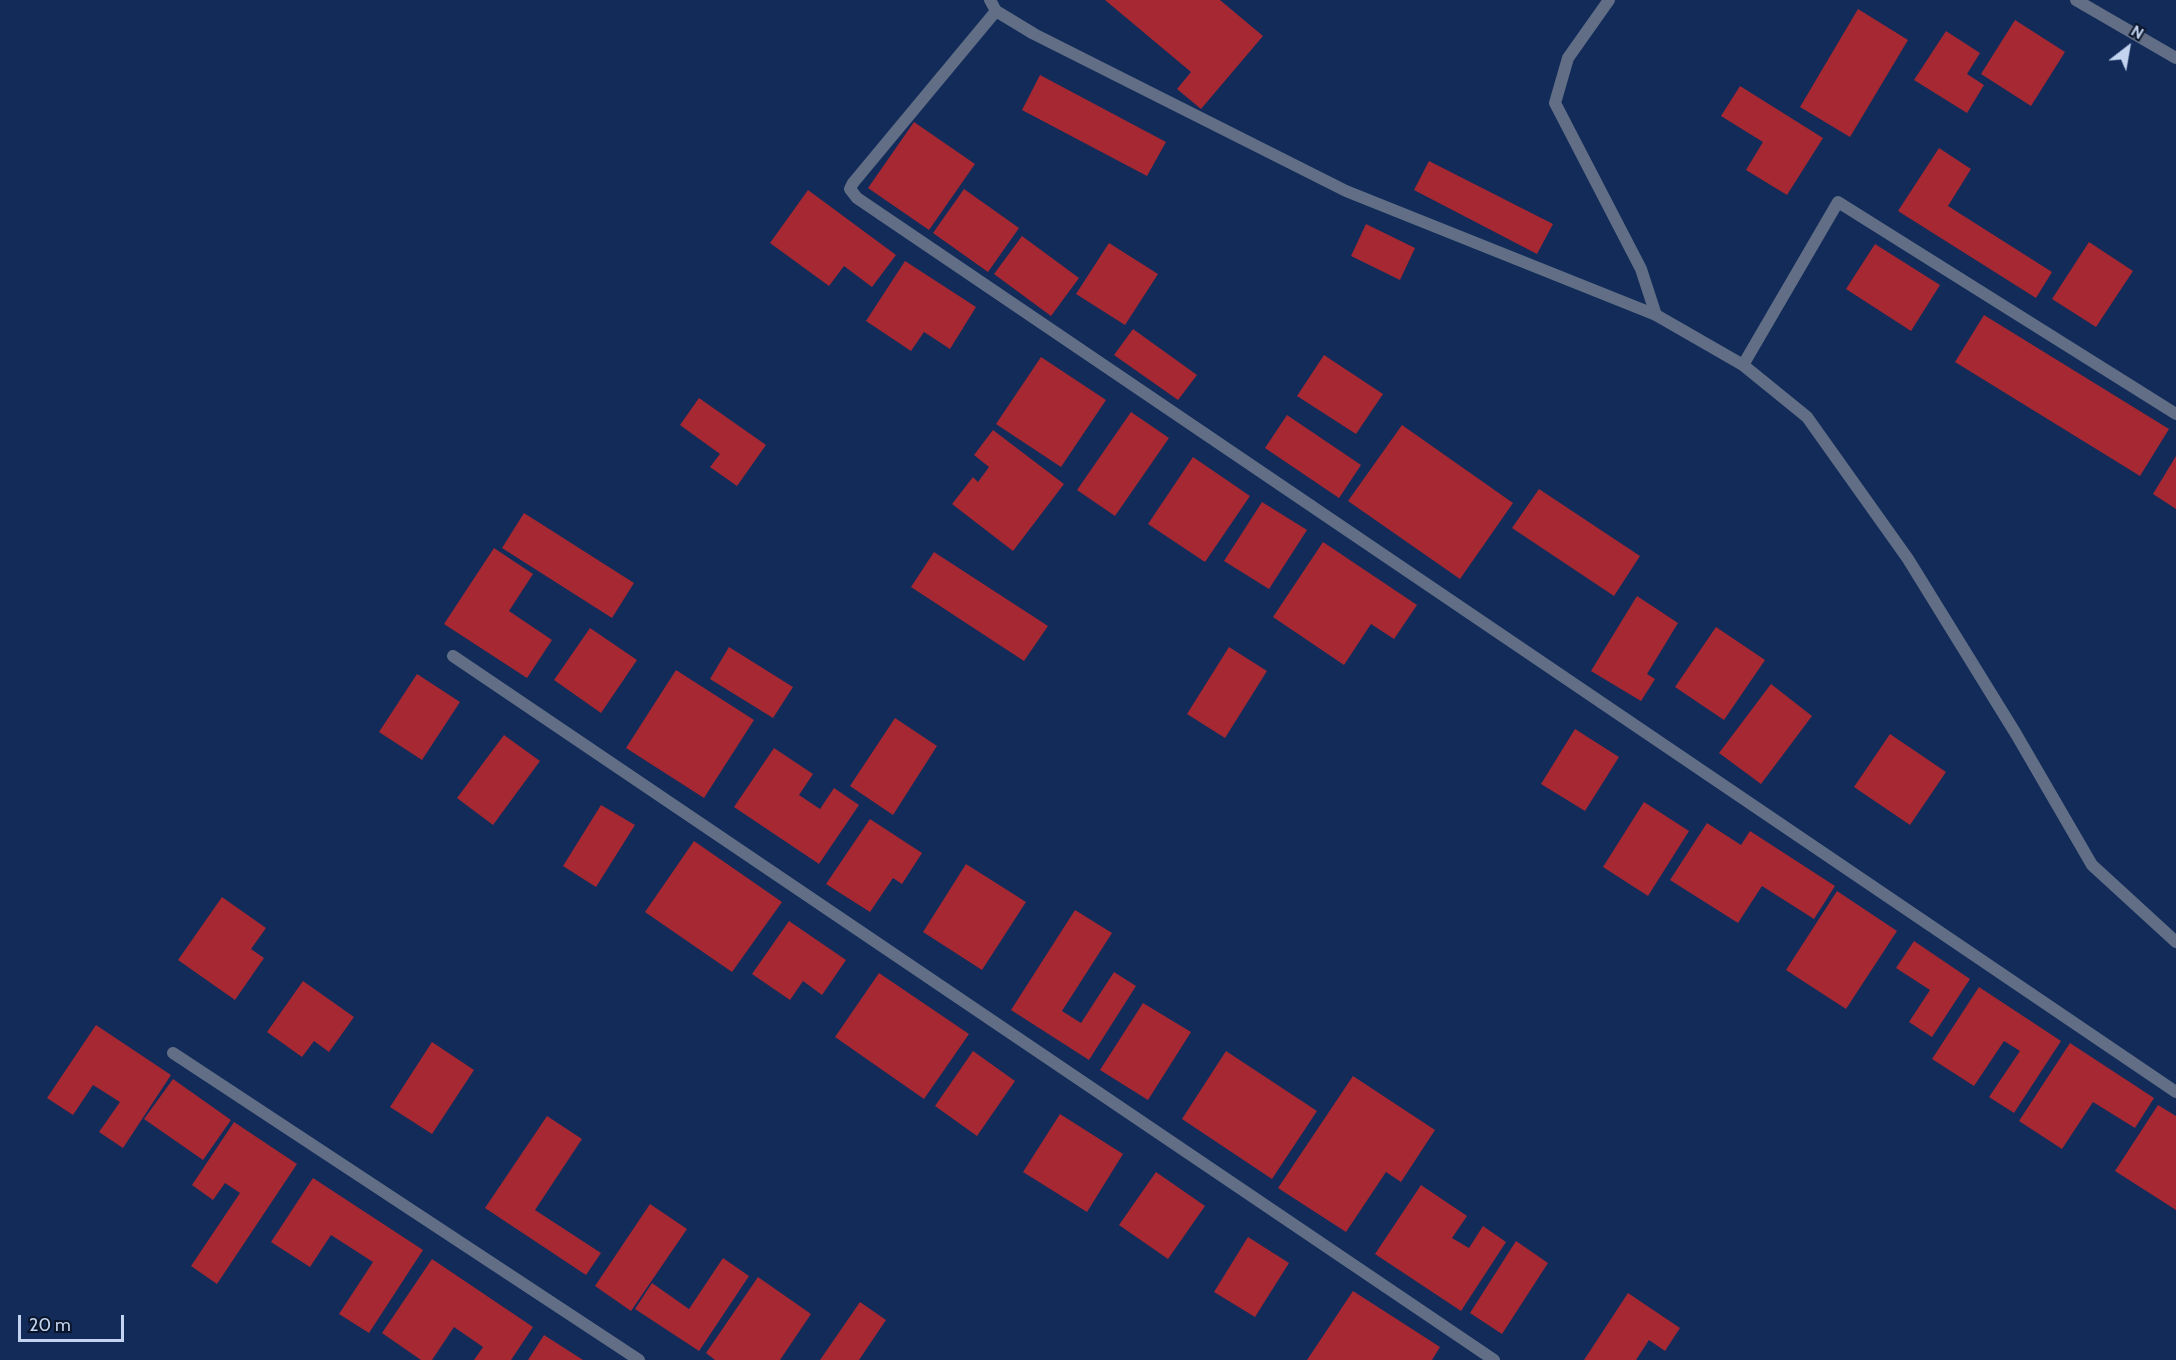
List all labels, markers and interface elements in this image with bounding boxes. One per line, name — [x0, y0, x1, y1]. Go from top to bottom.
north arrow — [2098, 18, 2158, 78]
text: N — [2128, 21, 2147, 43]
scale bar — [21, 1303, 128, 1341]
text: 20 m — [29, 1314, 71, 1336]

